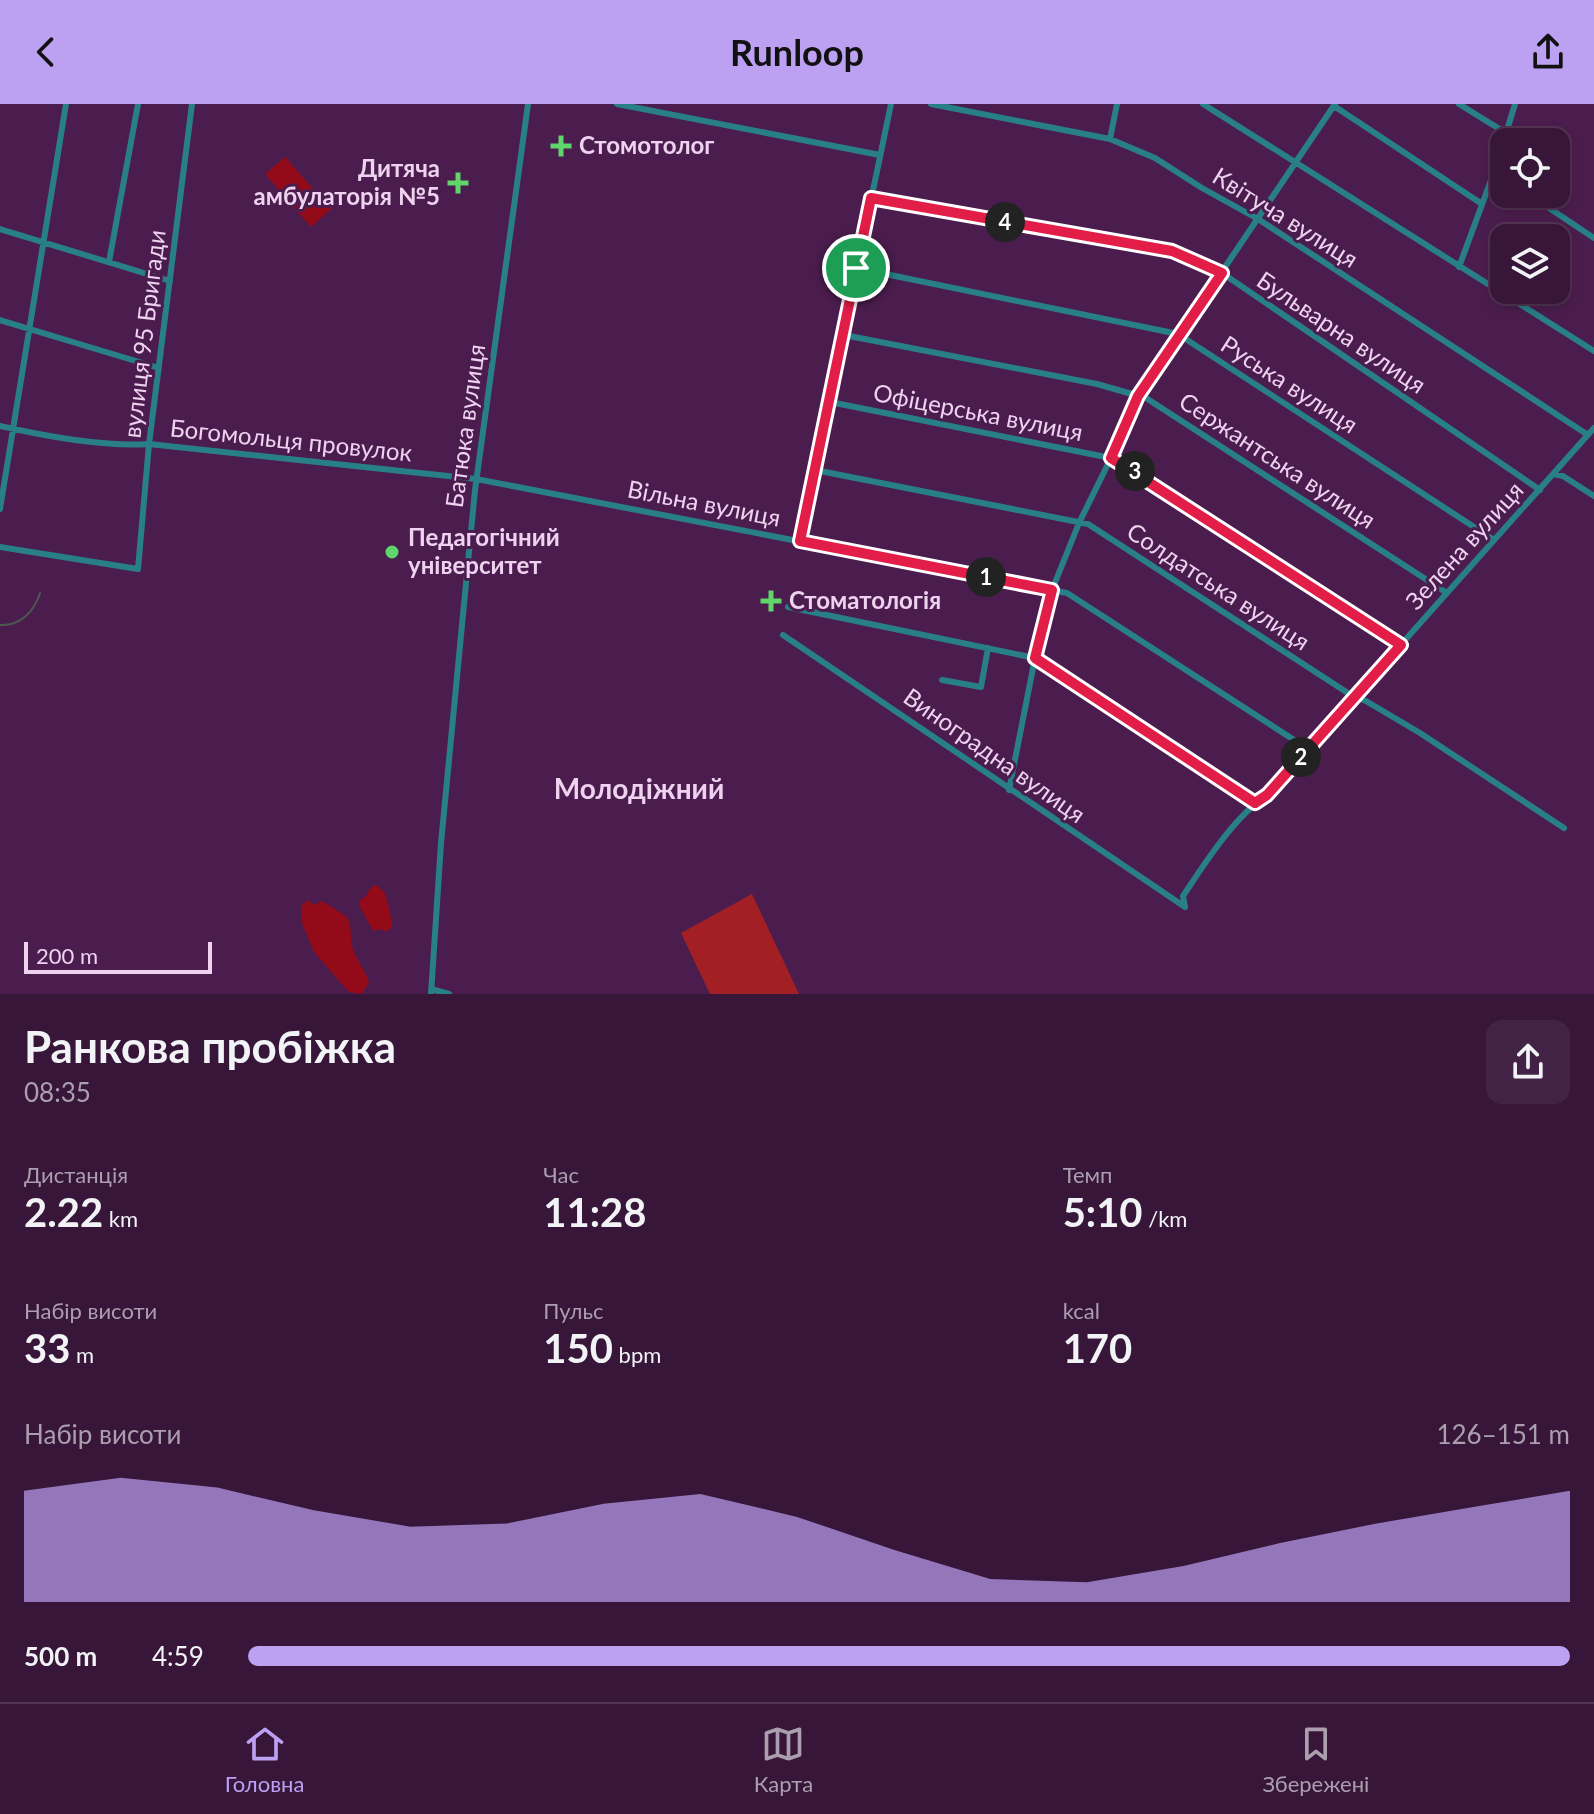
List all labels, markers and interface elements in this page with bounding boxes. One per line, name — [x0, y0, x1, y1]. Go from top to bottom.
icon: back — [24, 30, 68, 74]
text: Runloop — [730, 30, 864, 74]
icon: share — [1526, 30, 1570, 74]
map controls — [1490, 128, 1570, 304]
button: locate — [1490, 128, 1570, 208]
place label: Стомотолог — [579, 130, 714, 159]
marker: Стомотолог — [550, 135, 572, 157]
place label: Дитяча амбулаторія №5 — [254, 153, 440, 210]
street label: Квітуча вулиця — [1208, 161, 1364, 273]
marker: Дитяча амбулаторія №5 — [447, 172, 469, 194]
pin: 4 — [985, 202, 1025, 242]
text: 4 — [999, 208, 1011, 235]
button: layers — [1490, 224, 1570, 304]
street label: вулиця 95 Бригади — [116, 228, 171, 440]
pin — [822, 234, 890, 302]
icon: arrive — [834, 246, 878, 290]
street label: Бульварна вулиця — [1252, 265, 1432, 399]
street label: Руська вулиця — [1216, 329, 1364, 439]
street label: Батюка вулиця — [439, 342, 490, 509]
street label: Офіцерська вулиця — [871, 377, 1085, 446]
street label: Сержантська вулиця — [1174, 386, 1381, 534]
street label: Богомольця провулок — [169, 412, 414, 467]
pin: 3 — [1115, 451, 1155, 491]
text: 3 — [1129, 457, 1141, 484]
street label: Вільна вулиця — [625, 473, 783, 532]
street label: Зелена вулиця — [1399, 475, 1529, 615]
street label: Солдатська вулиця — [1122, 516, 1315, 656]
place label: Педагогічний університет — [408, 522, 560, 579]
marker: Педагогічний університет — [383, 543, 401, 561]
pin: 1 — [966, 557, 1006, 597]
text: 1 — [980, 563, 992, 590]
place label: Стоматологія — [789, 585, 941, 614]
marker: Стоматологія — [760, 590, 782, 612]
street label: Виноградна вулиця — [899, 681, 1091, 828]
pin: 2 — [1281, 737, 1321, 777]
text: 2 — [1295, 743, 1307, 770]
district label: Молодіжний — [554, 771, 724, 805]
scale bar — [24, 938, 212, 974]
text: 200 m — [36, 942, 98, 969]
text: Ранкова пробіжка — [24, 1020, 396, 1072]
button: share — [1486, 1020, 1570, 1104]
text: 08:35 — [24, 1076, 91, 1108]
text: Дистанція — [24, 1161, 128, 1188]
text: Час — [543, 1161, 579, 1188]
text: Темп — [1063, 1161, 1113, 1188]
text: 2.22 — [24, 1188, 103, 1236]
text: 11:28 — [543, 1188, 646, 1236]
text: 5:10 — [1063, 1188, 1143, 1236]
text: km — [103, 1205, 138, 1232]
text: /km — [1143, 1205, 1187, 1232]
text: Набір висоти — [24, 1297, 157, 1324]
text: Пульс — [543, 1297, 604, 1324]
text: kcal — [1063, 1297, 1100, 1324]
text: 33 — [24, 1324, 70, 1372]
text: 150 — [543, 1324, 613, 1372]
text: 170 — [1063, 1324, 1132, 1372]
text: m — [70, 1341, 94, 1368]
text: bpm — [613, 1341, 661, 1368]
text: Набір висоти — [24, 1418, 181, 1450]
text: 126–151 m — [1436, 1418, 1570, 1450]
text: 500 m — [24, 1640, 97, 1672]
text: 4:59 — [152, 1640, 204, 1672]
tab: Головна — [225, 1722, 304, 1797]
tab: Карта — [754, 1722, 813, 1797]
tab: Збережені — [1262, 1722, 1369, 1797]

